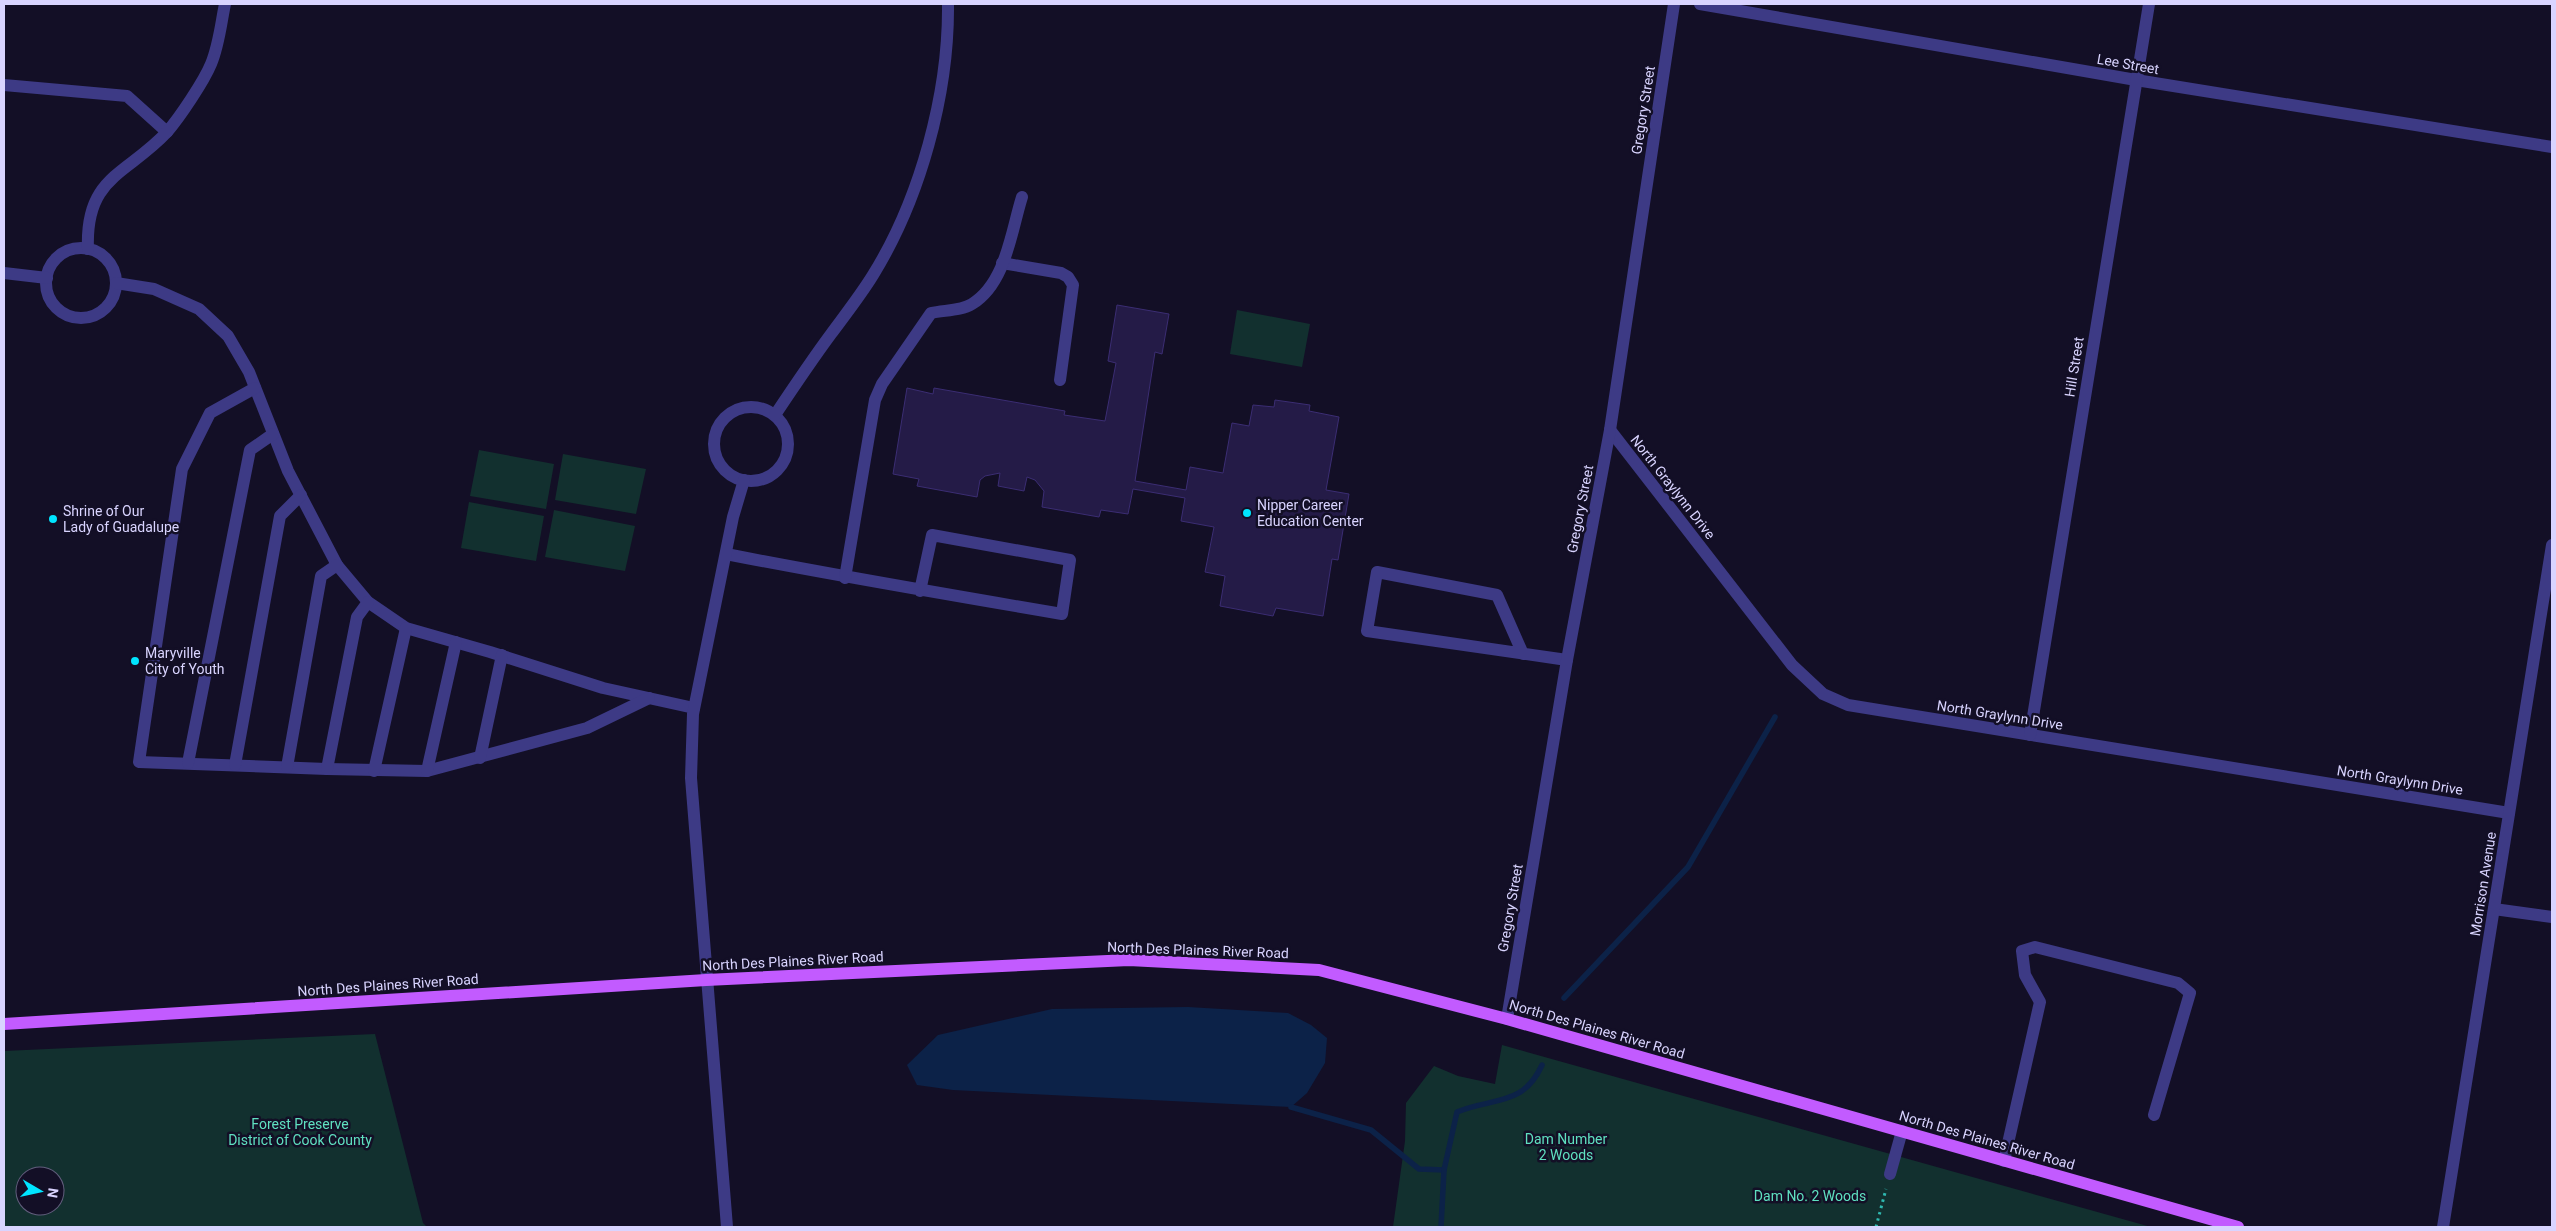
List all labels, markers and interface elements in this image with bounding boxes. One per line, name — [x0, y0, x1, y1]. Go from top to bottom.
street label: Lee Street — [2096, 51, 2161, 77]
street label: Gregory Street — [1628, 64, 1658, 155]
street label: Hill Street — [2061, 335, 2087, 398]
street label: North Graylynn Drive — [1627, 432, 1719, 542]
street label: Gregory Street — [1564, 463, 1596, 554]
place label: Nipper Career Education Center — [1257, 497, 1364, 529]
place label: Shrine of Our Lady of Guadalupe — [63, 503, 179, 535]
marker: Nipper Career Education Center — [1241, 507, 1253, 519]
marker: Shrine of Our Lady of Guadalupe — [47, 513, 59, 525]
place label: Maryville City of Youth — [145, 645, 224, 677]
marker: Maryville City of Youth — [129, 655, 141, 667]
street label: North Graylynn Drive — [1936, 697, 2064, 733]
street label: North Graylynn Drive — [2336, 762, 2464, 798]
street label: Morrison Avenue — [2467, 831, 2499, 937]
street label: Gregory Street — [1494, 862, 1526, 953]
street label: North Des Plaines River Road — [1107, 939, 1289, 961]
street label: North Des Plaines River Road — [702, 948, 884, 974]
street label: North Des Plaines River Road — [297, 971, 479, 999]
street label: North Des Plaines River Road — [1507, 996, 1687, 1062]
street label: North Des Plaines River Road — [1897, 1107, 2077, 1173]
park label: Forest Preserve District of Cook County — [228, 1116, 372, 1148]
park label: Dam Number 2 Woods — [1525, 1131, 1608, 1163]
north arrow — [15, 1166, 65, 1216]
text: N — [44, 1187, 62, 1199]
park label: Dam No. 2 Woods — [1754, 1188, 1866, 1204]

